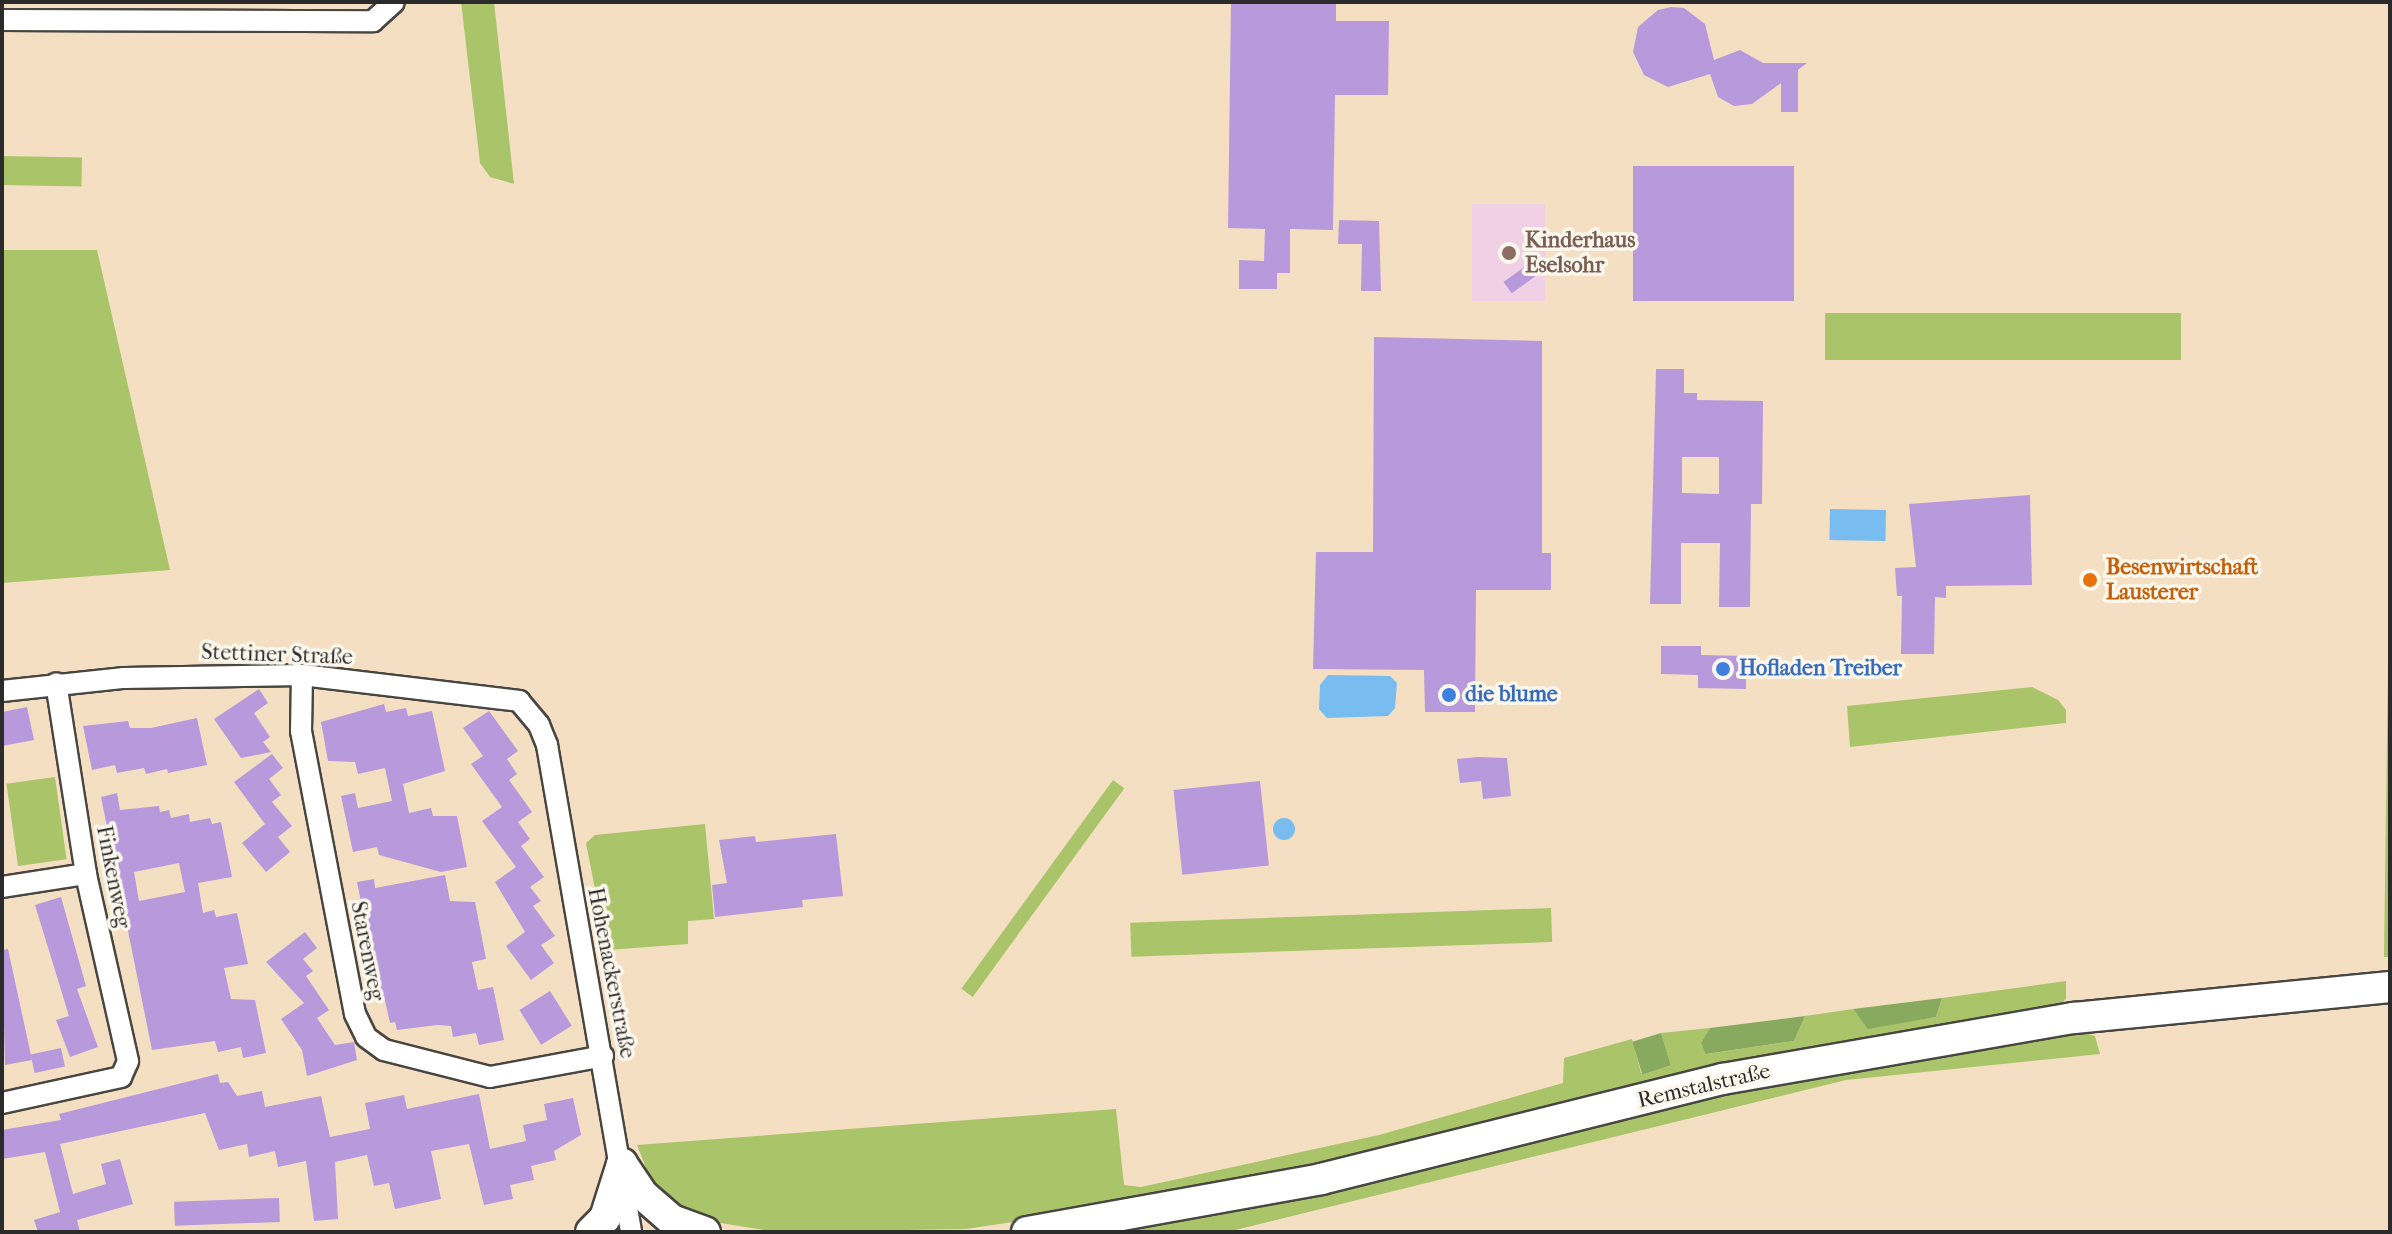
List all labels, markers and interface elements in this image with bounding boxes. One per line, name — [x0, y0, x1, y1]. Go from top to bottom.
place label: Kinderhaus Eselsohr — [1525, 227, 1635, 278]
marker: Kinderhaus Eselsohr — [1500, 244, 1518, 262]
place label: Besenwirtschaft Lausterer — [2106, 554, 2258, 606]
marker: Besenwirtschaft Lausterer — [2081, 571, 2099, 589]
street label: Stettiner Straße — [201, 639, 353, 671]
place label: Hofladen Treiber — [1739, 656, 1902, 682]
marker: Hofladen Treiber — [1714, 660, 1732, 678]
place label: die blume — [1465, 682, 1558, 708]
marker: die blume — [1440, 686, 1458, 704]
street label: Finkenweg — [90, 824, 136, 930]
street label: Hohenackerstraße — [581, 885, 641, 1061]
street label: Starenweg — [344, 899, 390, 1003]
street label: Remstalstraße — [1635, 1058, 1773, 1114]

